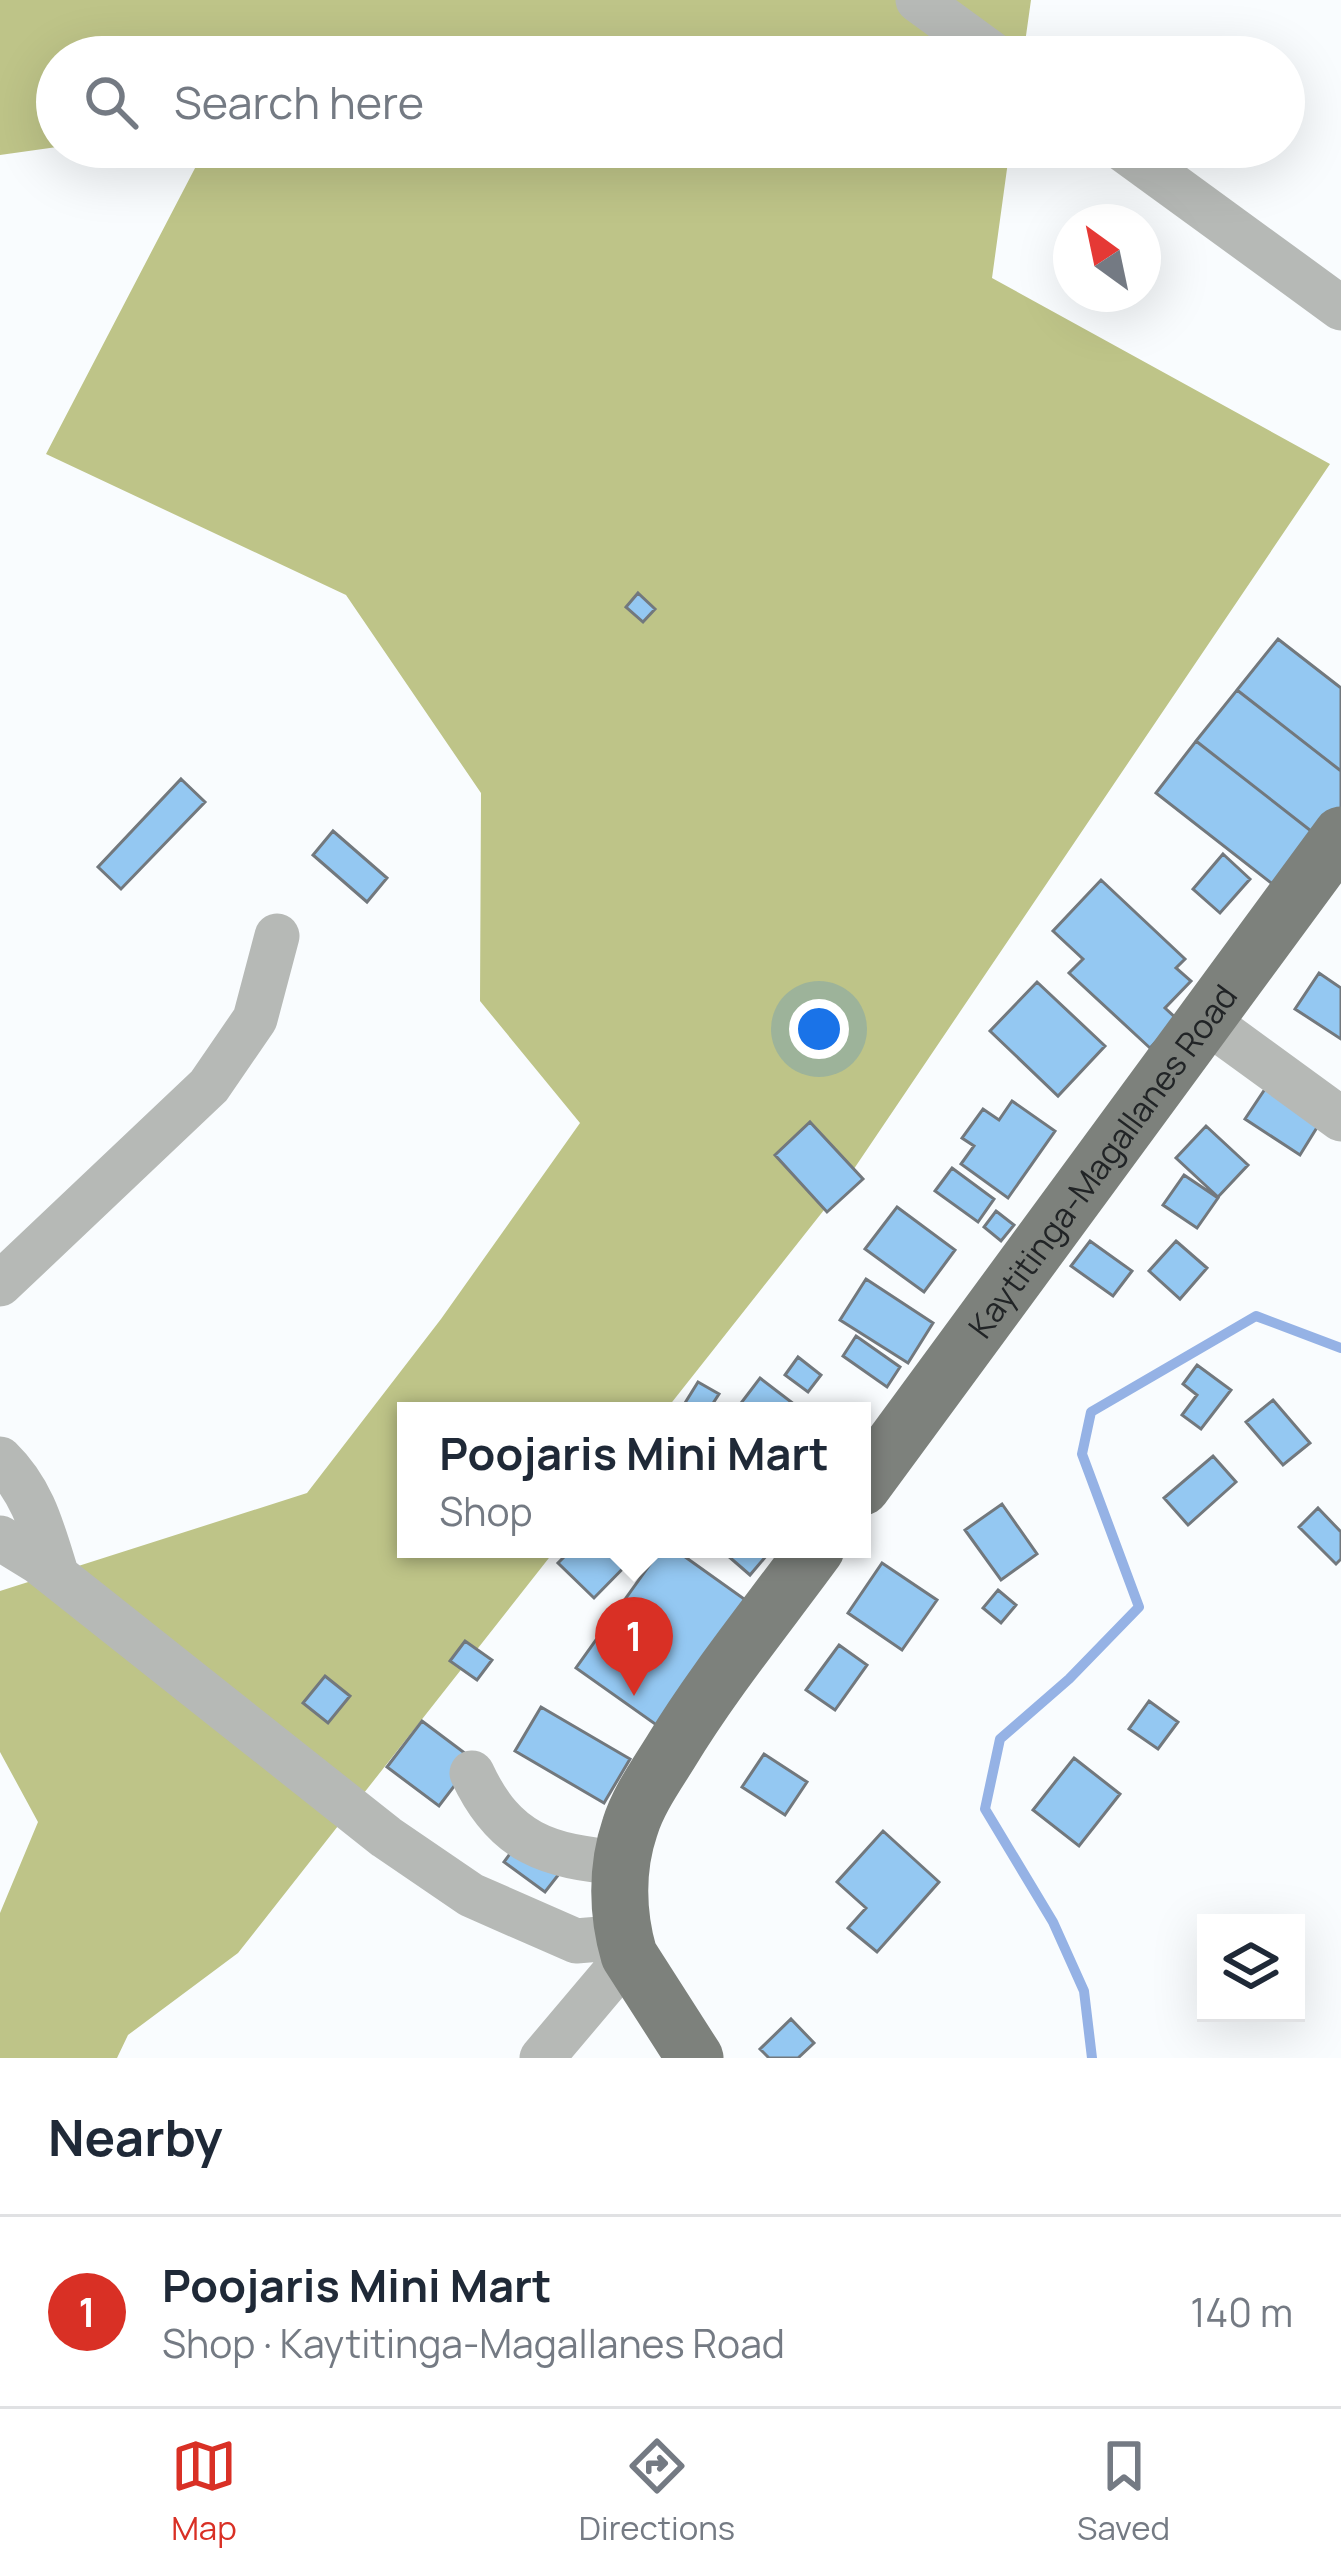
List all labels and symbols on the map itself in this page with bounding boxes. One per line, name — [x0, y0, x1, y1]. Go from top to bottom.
north arrow — [1053, 204, 1161, 312]
street label: Kaytitinga-Magallanes Road — [957, 975, 1247, 1346]
your location — [789, 999, 849, 1059]
pin: 1 — [595, 1597, 673, 1696]

